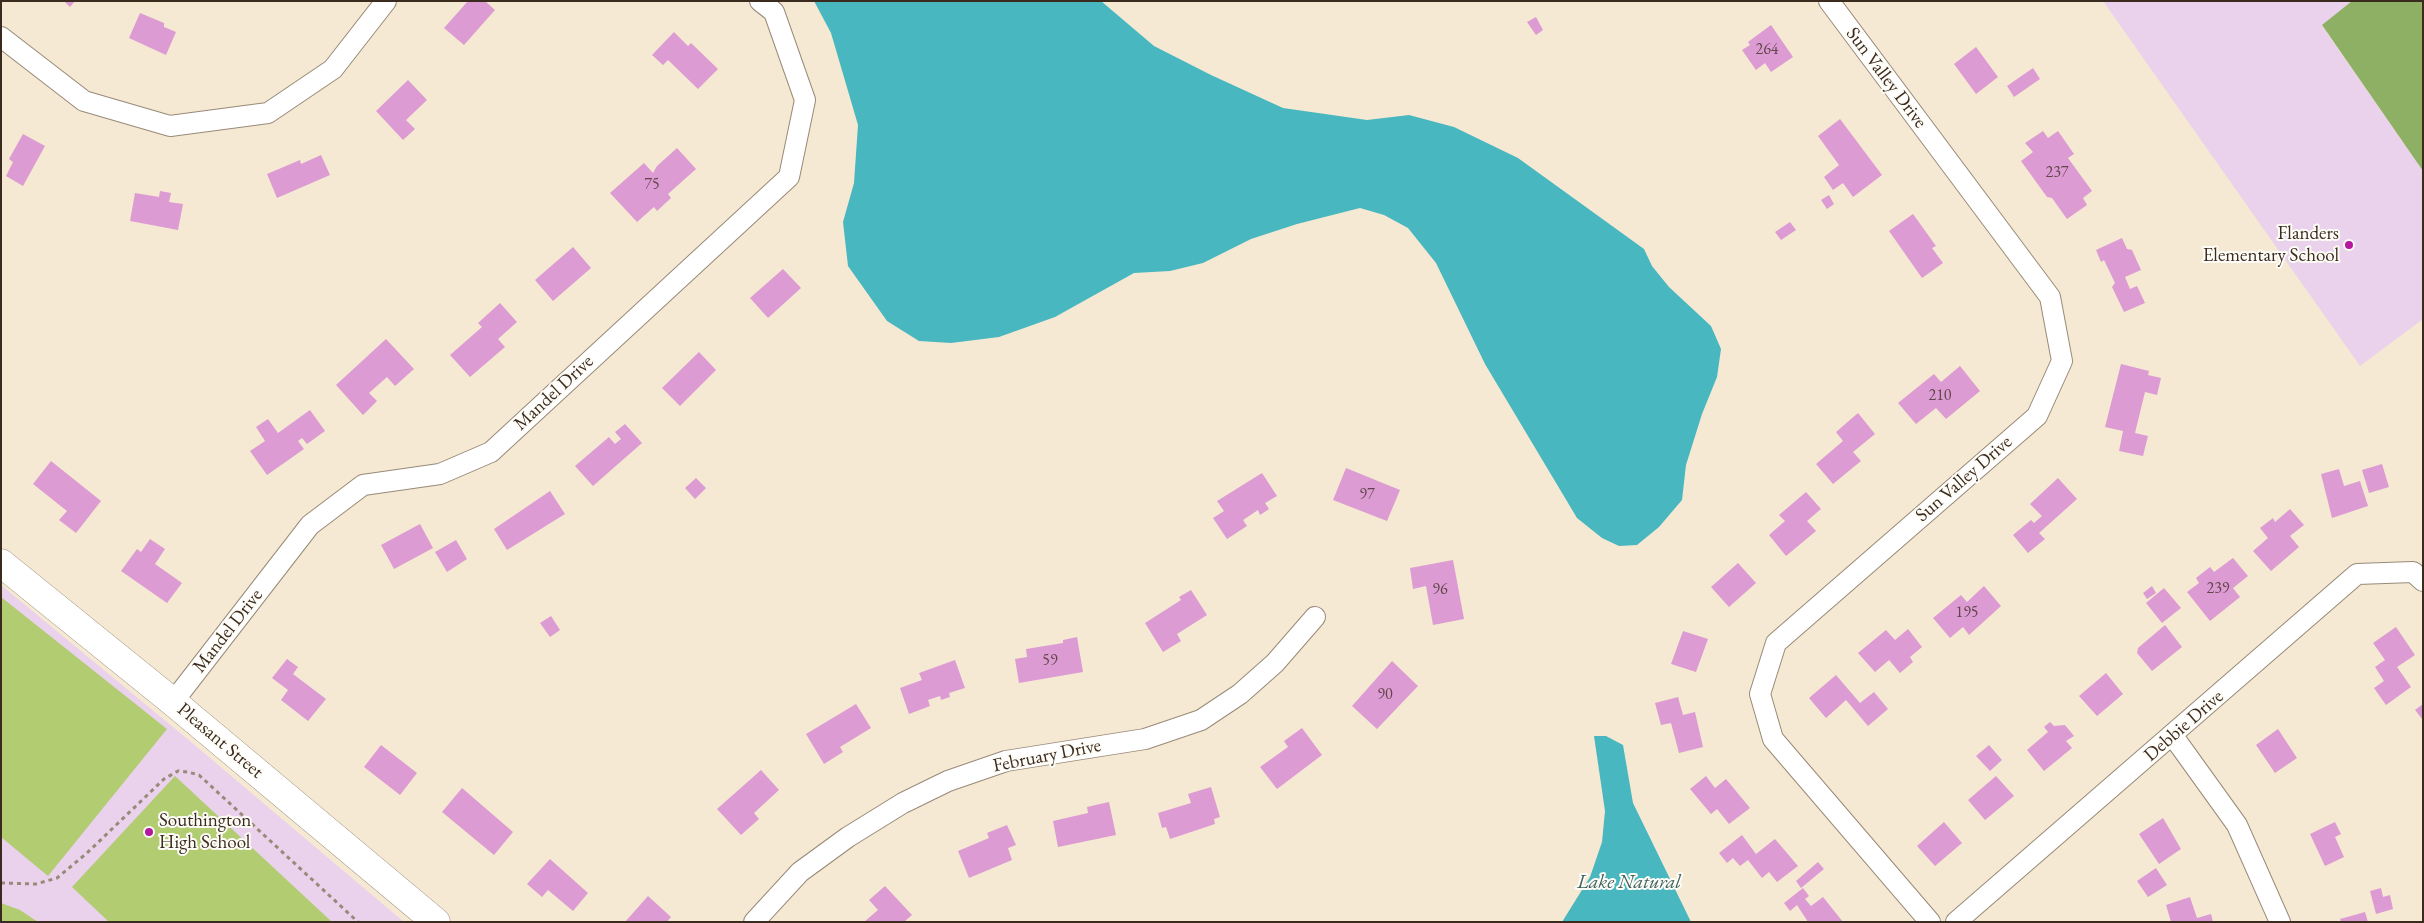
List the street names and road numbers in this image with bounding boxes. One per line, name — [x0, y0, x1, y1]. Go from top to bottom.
street label: Sun Valley Drive — [1841, 23, 1931, 133]
street label: Mandel Drive — [510, 350, 598, 436]
street label: Sun Valley Drive — [1911, 431, 2017, 527]
street label: Mandel Drive — [188, 584, 268, 678]
street label: Debbie Drive — [2140, 685, 2228, 767]
street label: Pleasant Street — [172, 698, 268, 784]
street label: February Drive — [991, 734, 1103, 778]

